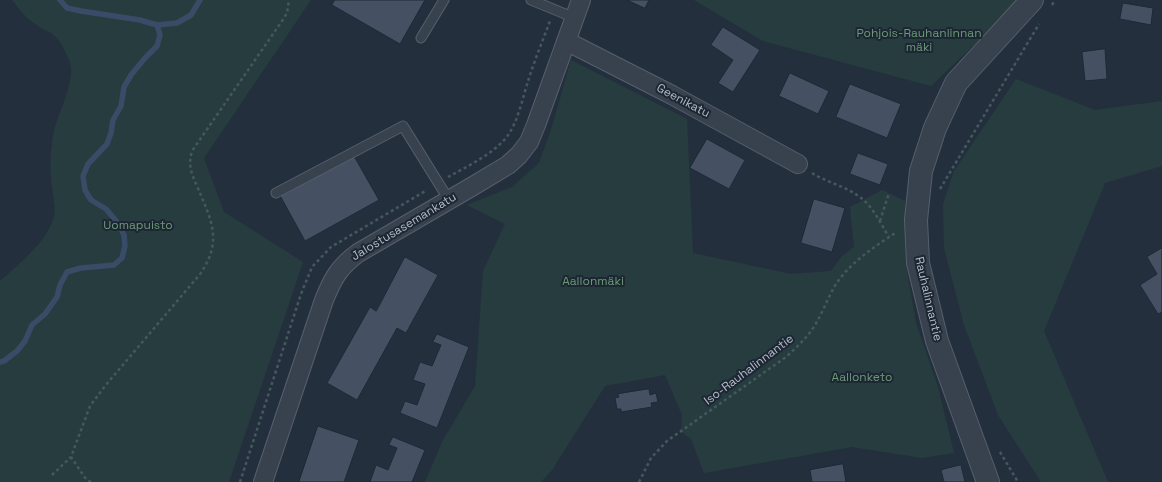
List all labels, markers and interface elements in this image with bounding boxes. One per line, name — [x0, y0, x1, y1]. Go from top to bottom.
park label: Pohjois-Rauhanlinnan mäki — [856, 27, 982, 55]
street label: Geenikatu — [654, 81, 712, 121]
street label: Jalostusasemankatu — [349, 190, 459, 264]
park label: Uomapuisto — [103, 219, 173, 233]
street label: Rauhalinnantie — [911, 255, 945, 343]
park label: Aallonmäki — [562, 275, 624, 289]
street label: Iso-Rauhalinnantie — [701, 332, 797, 408]
park label: Aallonketo — [832, 371, 892, 385]

